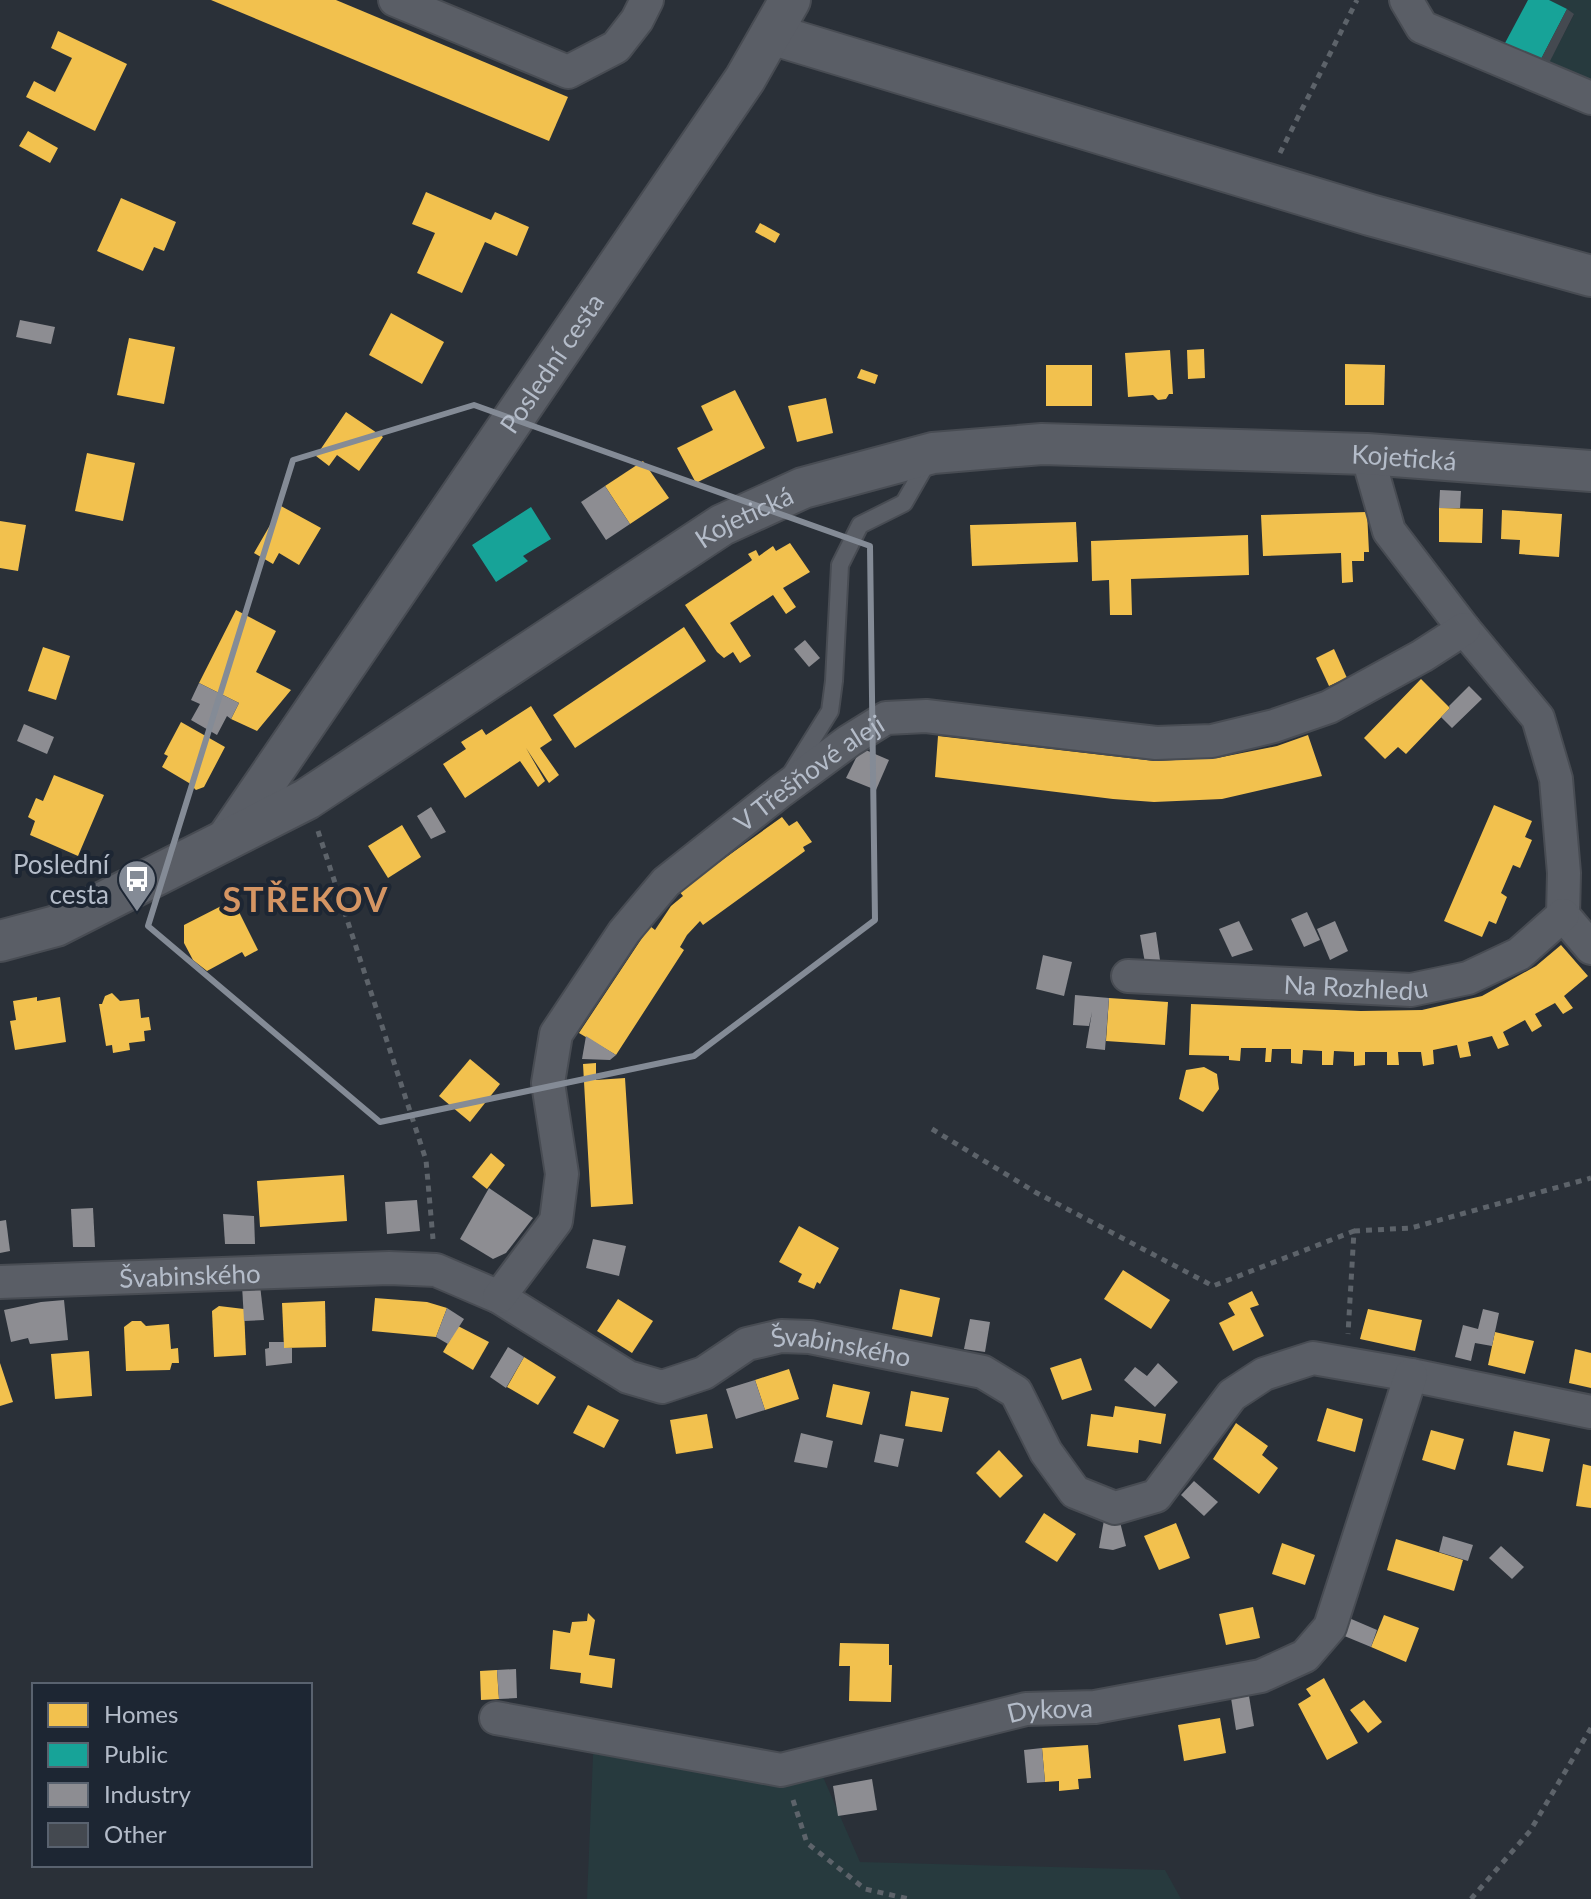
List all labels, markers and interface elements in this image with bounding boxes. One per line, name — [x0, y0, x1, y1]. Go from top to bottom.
street label: Poslední cesta — [492, 287, 610, 439]
street label: Kojetická — [1351, 438, 1458, 477]
street label: Kojetická — [689, 479, 798, 555]
street label: V Třešňové aleji — [727, 707, 890, 838]
place label: Poslední cesta — [13, 848, 110, 910]
bus stop icon: Poslední cesta — [116, 858, 158, 913]
district label: STŘEKOV — [223, 878, 389, 919]
street label: Na Rozhledu — [1283, 968, 1431, 1006]
street label: Švabinského — [119, 1257, 261, 1294]
street label: Švabinského — [768, 1320, 914, 1373]
legend — [32, 1683, 312, 1867]
street label: Dykova — [1003, 1691, 1093, 1729]
text: Homes — [104, 1699, 178, 1728]
text: Public — [104, 1739, 168, 1768]
text: Industry — [104, 1779, 191, 1808]
text: Other — [104, 1819, 167, 1848]

